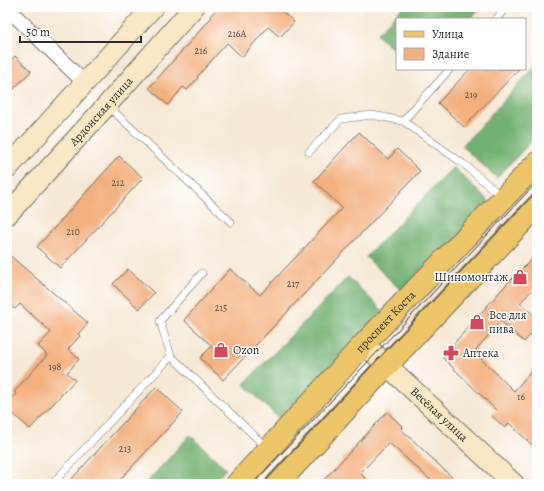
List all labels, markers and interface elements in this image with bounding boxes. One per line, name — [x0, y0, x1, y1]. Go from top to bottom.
scale bar — [20, 18, 141, 44]
legend — [396, 18, 526, 70]
text: 50 m — [26, 24, 50, 40]
text: Улица — [432, 26, 464, 42]
house number: 216А — [228, 27, 246, 40]
house number: 216 — [195, 44, 208, 57]
text: Здание — [432, 46, 469, 62]
street label: Ардонская улица — [65, 73, 137, 150]
house number: 219 — [465, 88, 478, 101]
house number: 212 — [112, 176, 125, 189]
house number: 210 — [66, 225, 80, 238]
shop icon: Шиномонтаж — [511, 268, 529, 286]
place label: Шиномонтаж — [434, 269, 508, 285]
house number: 217 — [287, 277, 300, 290]
street label: проспект Коста — [352, 287, 419, 356]
house number: 215 — [215, 301, 227, 314]
place label: Все для пива — [489, 307, 527, 337]
shop icon: Все для пива — [468, 313, 486, 331]
shop icon: Ozon — [212, 341, 230, 359]
place label: Ozon — [233, 342, 260, 358]
pharmacy icon: Аптека — [442, 344, 460, 362]
place label: Аптека — [462, 345, 499, 361]
house number: 198 — [49, 360, 62, 373]
street label: Весёлая улица — [407, 383, 472, 445]
house number: 16 — [517, 390, 525, 403]
house number: 213 — [119, 442, 131, 455]

